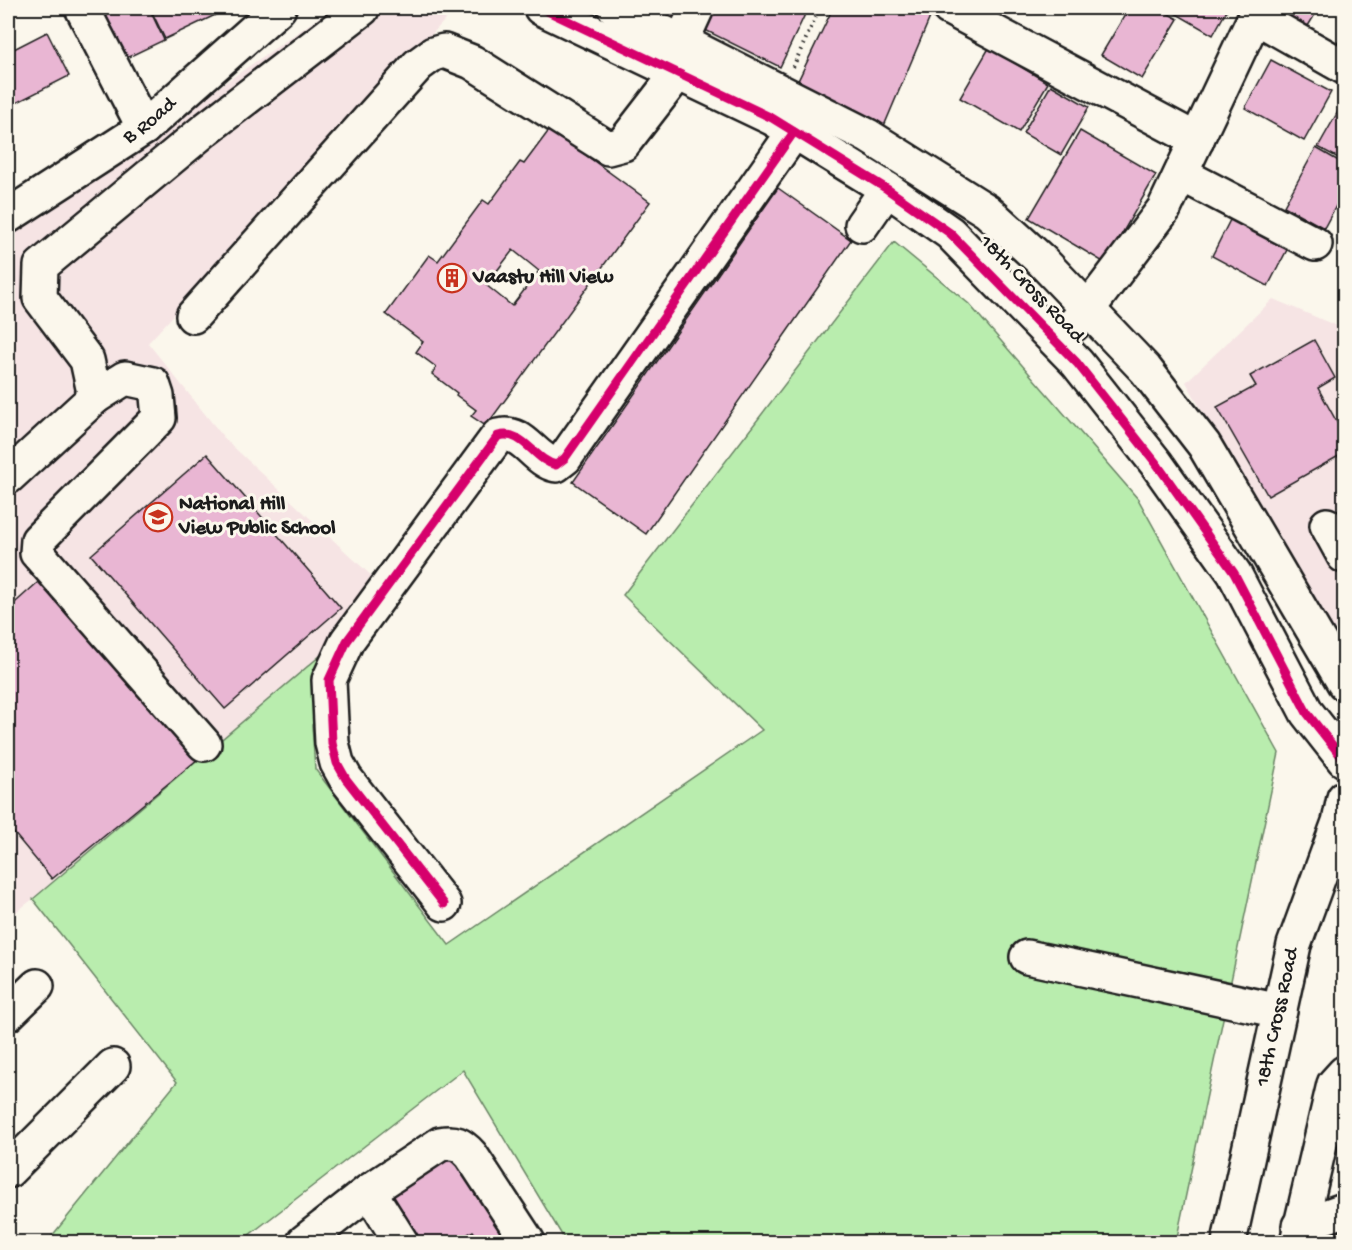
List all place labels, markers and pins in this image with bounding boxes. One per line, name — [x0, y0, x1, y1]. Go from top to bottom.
building icon: Vaastu Hill View — [436, 262, 468, 294]
place label: Vaastu Hill View — [472, 266, 614, 291]
place label: National Hill View Public School — [178, 493, 336, 542]
school or university icon: National Hill View Public School — [142, 501, 174, 533]

